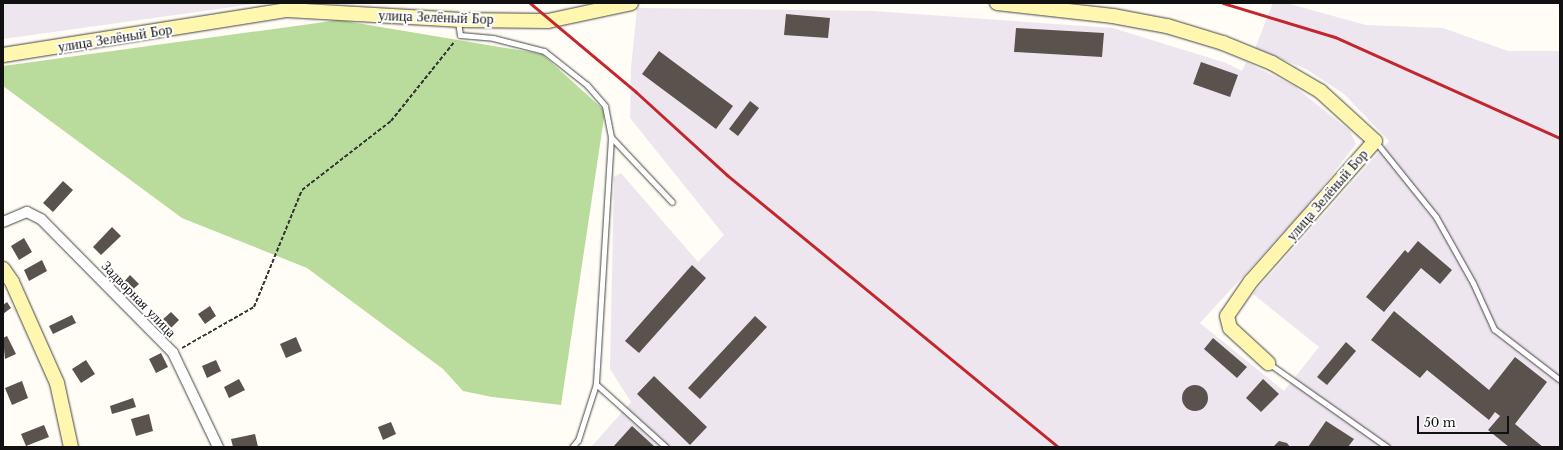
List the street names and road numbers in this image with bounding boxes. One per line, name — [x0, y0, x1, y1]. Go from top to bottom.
street label: улица Зелёный Бор — [378, 7, 494, 27]
street label: улица Зелёный Бор — [57, 21, 173, 55]
street label: улица Зелёный Бор — [1283, 146, 1371, 244]
street label: Задворная улица — [98, 257, 180, 341]

